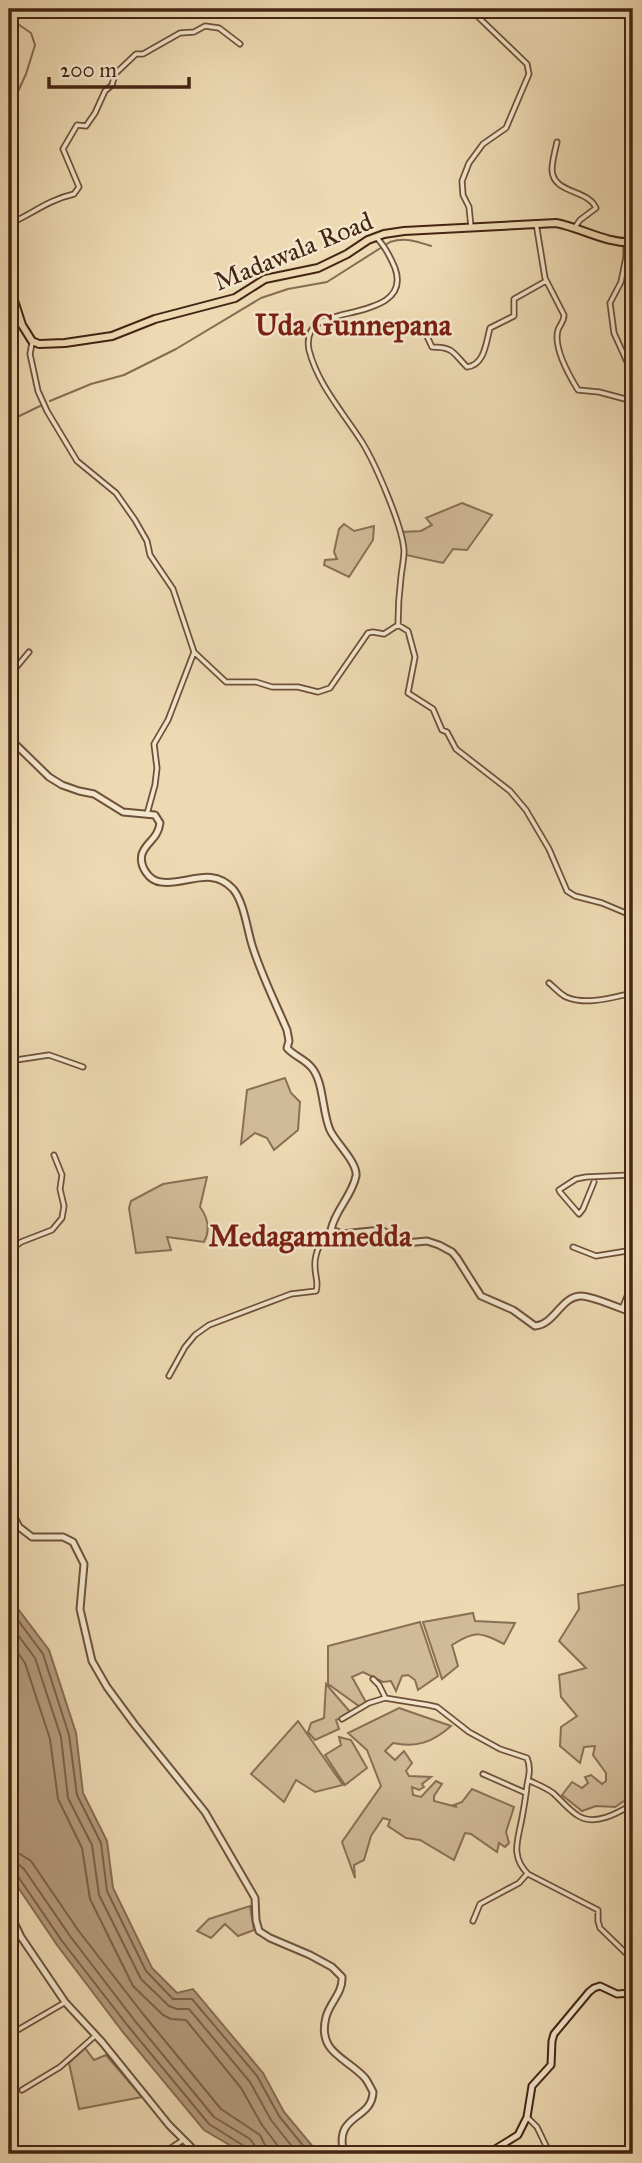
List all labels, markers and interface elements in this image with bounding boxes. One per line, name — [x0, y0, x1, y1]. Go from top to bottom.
scale bar — [49, 46, 189, 90]
text: 200 m — [60, 57, 117, 83]
street label: Madawala Road — [209, 205, 377, 297]
district label: Uda Gunnepana — [255, 307, 453, 343]
district label: Medagammedda — [208, 1218, 413, 1254]

